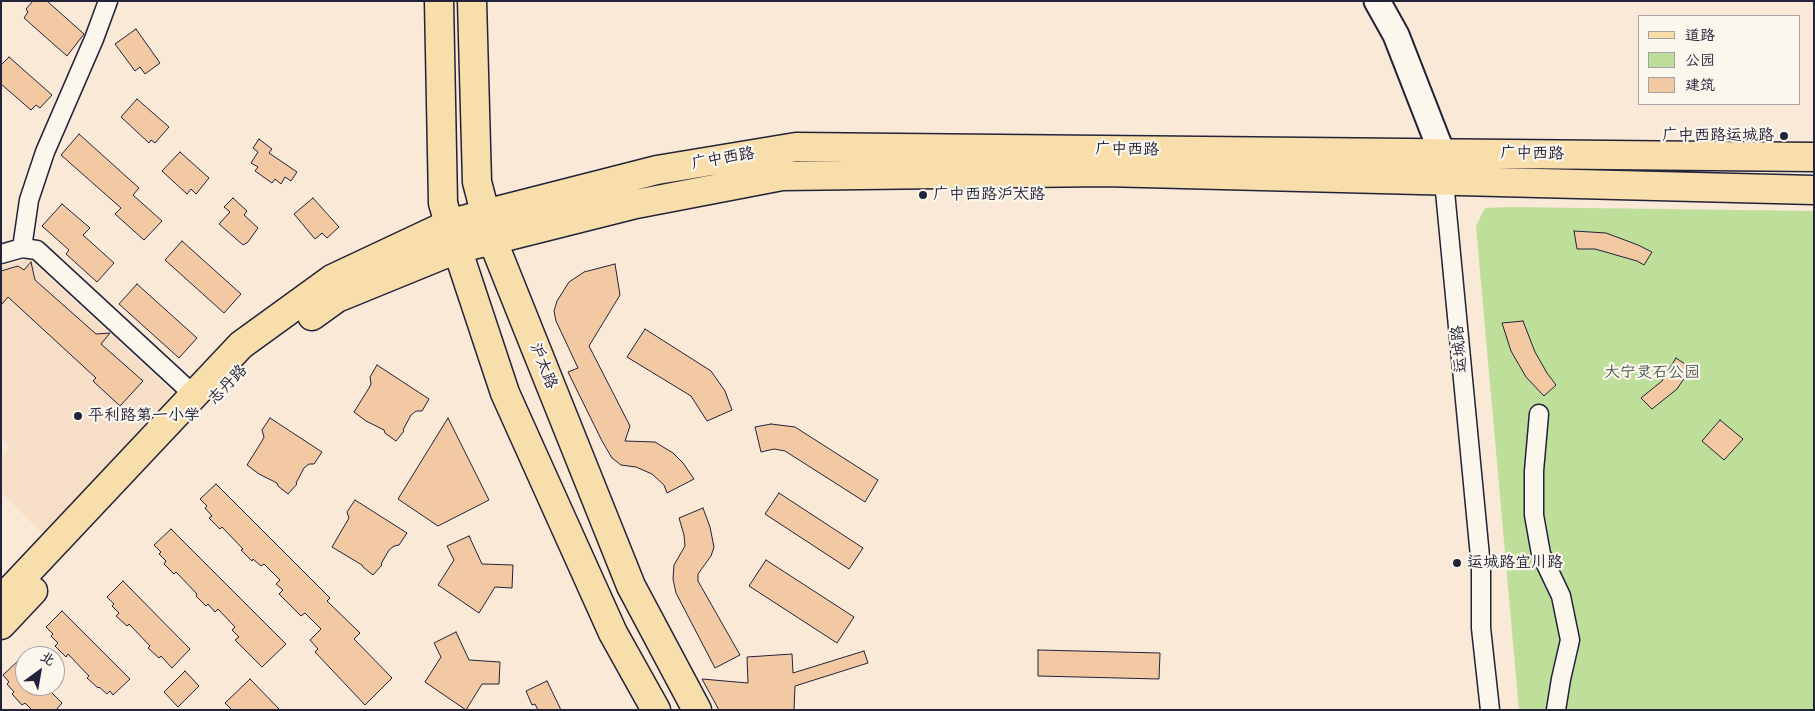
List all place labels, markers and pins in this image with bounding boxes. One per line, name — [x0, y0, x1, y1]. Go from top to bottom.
place label: 广中西路运城路 — [1662, 126, 1774, 146]
marker: 广中西路运城路 — [1778, 130, 1790, 142]
place label: 广中西路沪太路 — [933, 185, 1045, 205]
marker: 广中西路沪太路 — [917, 189, 929, 201]
place label: 平利路第一小学 — [88, 406, 200, 426]
marker: 平利路第一小学 — [72, 410, 84, 422]
place label: 运城路宜川路 — [1467, 553, 1563, 573]
marker: 运城路宜川路 — [1451, 557, 1463, 569]

